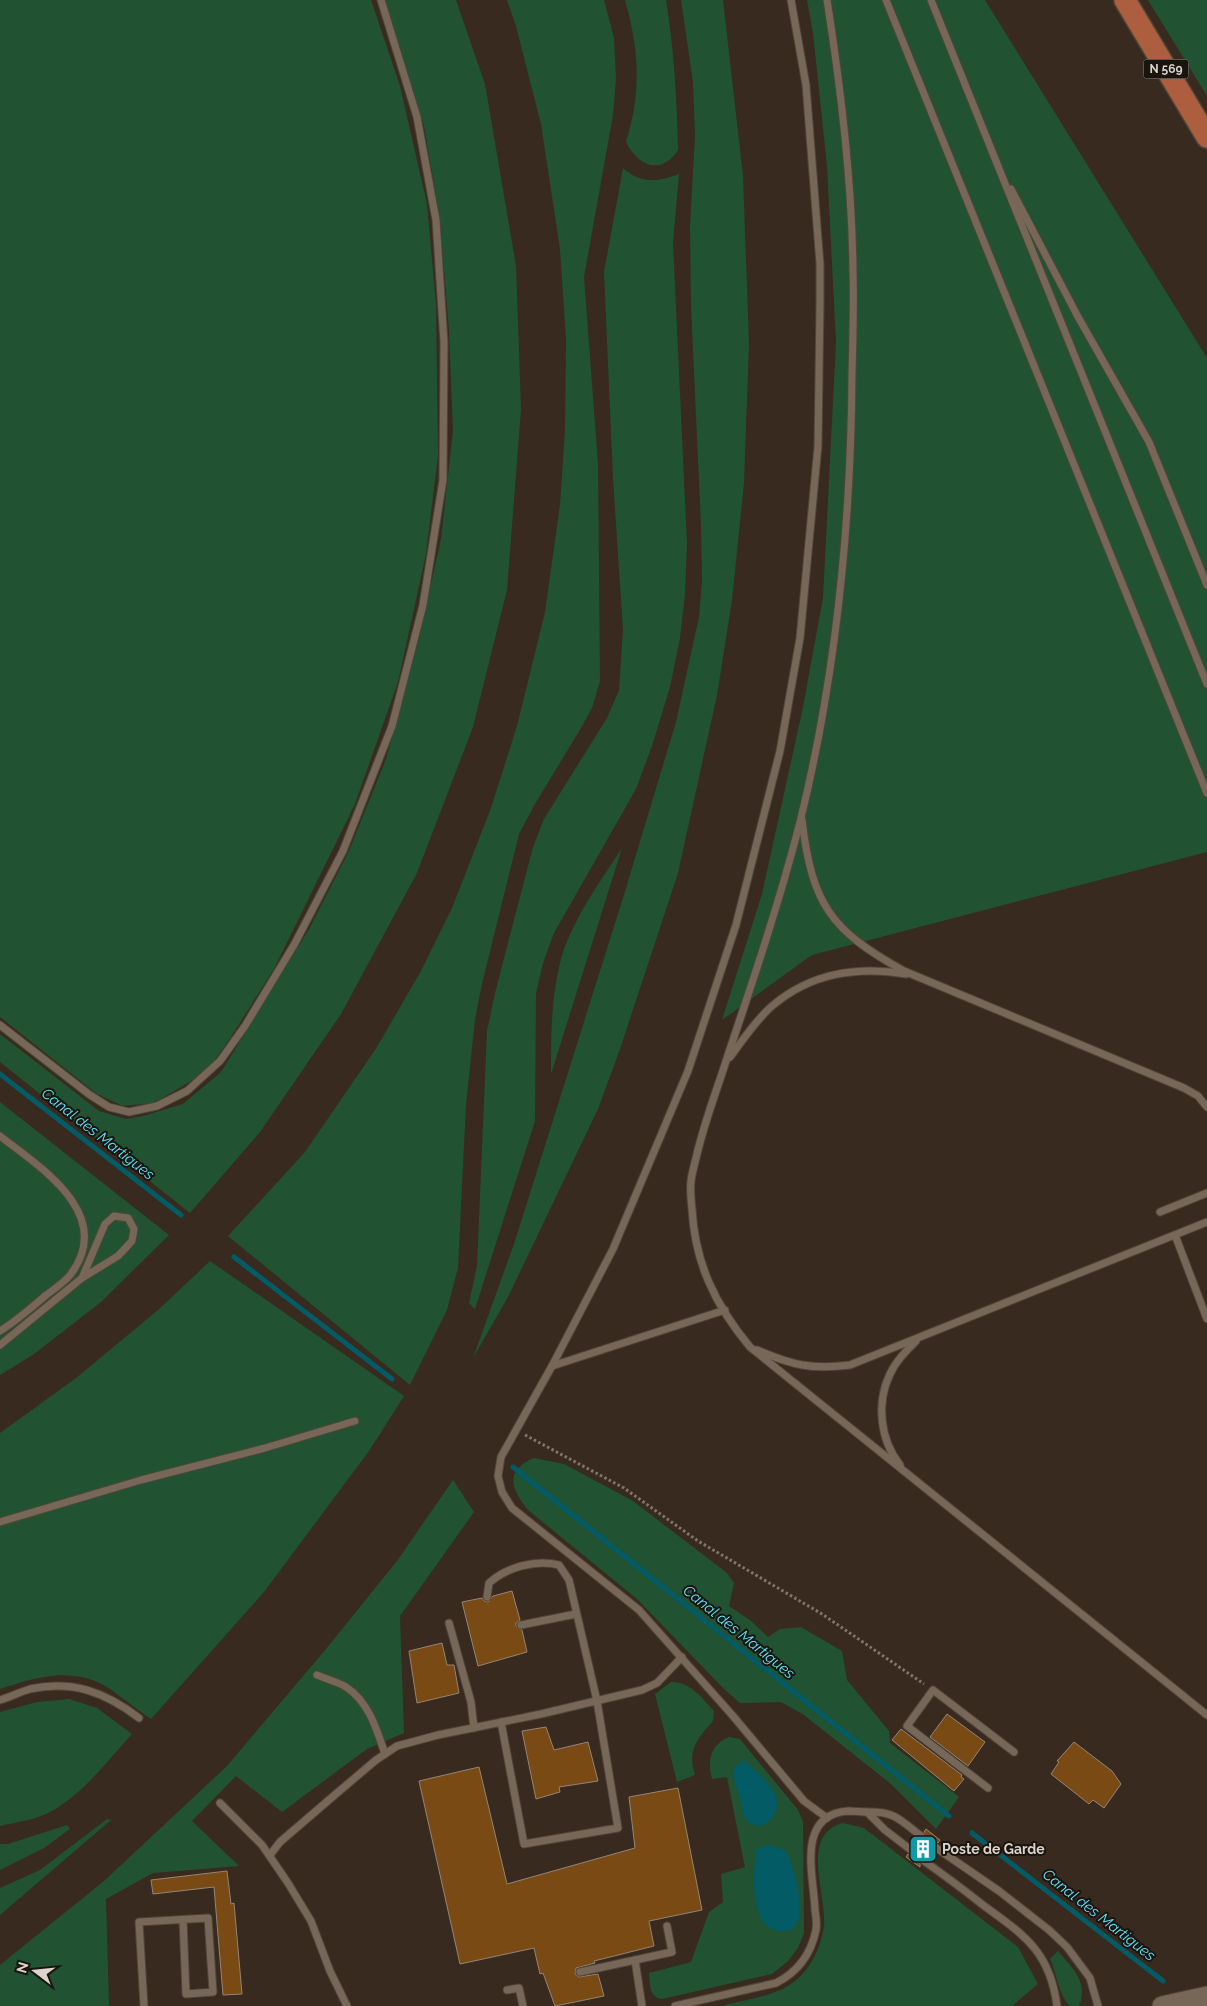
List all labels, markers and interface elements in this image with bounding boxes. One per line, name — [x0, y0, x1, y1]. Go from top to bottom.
road number: N 569 — [1144, 60, 1188, 78]
water label: Canal des Martigues — [38, 1084, 158, 1184]
water label: Canal des Martigues — [680, 1581, 798, 1683]
building icon: Poste de Garde — [908, 1834, 938, 1864]
place label: Poste de Garde — [942, 1841, 1045, 1857]
water label: Canal des Martigues — [1039, 1865, 1159, 1965]
north arrow — [10, 1946, 60, 1996]
text: N — [13, 1960, 32, 1975]

